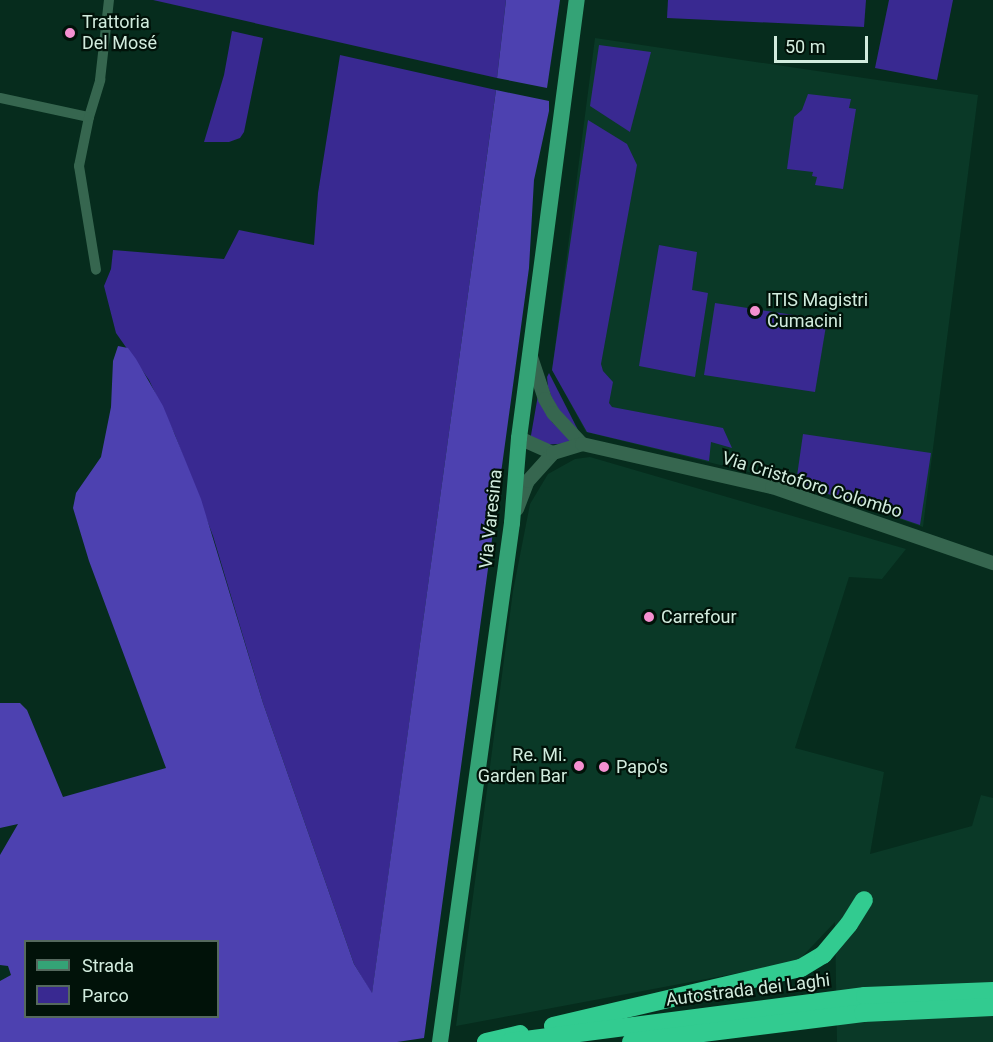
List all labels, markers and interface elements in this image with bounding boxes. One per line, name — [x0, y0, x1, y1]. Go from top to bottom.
place label: Trattoria Del Mosé — [82, 12, 157, 54]
scale bar — [777, 24, 872, 62]
marker: Trattoria Del Mosé — [63, 26, 77, 40]
text: 50 m — [785, 36, 825, 57]
place label: ITIS Magistri Cumacini — [767, 290, 868, 332]
marker: ITIS Magistri Cumacini — [748, 304, 762, 318]
street label: Via Cristoforo Colombo — [719, 447, 905, 523]
street label: Via Varesina — [475, 468, 507, 570]
place label: Carrefour — [661, 606, 737, 628]
marker: Carrefour — [642, 610, 656, 624]
place label: Re. Mi. Garden Bar — [478, 745, 567, 788]
place label: Papo's — [616, 756, 668, 778]
marker: Re. Mi. Garden Bar — [572, 759, 586, 773]
marker: Papo's — [597, 760, 611, 774]
legend — [24, 940, 219, 1018]
text: Strada — [82, 955, 134, 976]
street label: Autostrada dei Laghi — [665, 969, 831, 1011]
text: Parco — [82, 985, 129, 1006]

